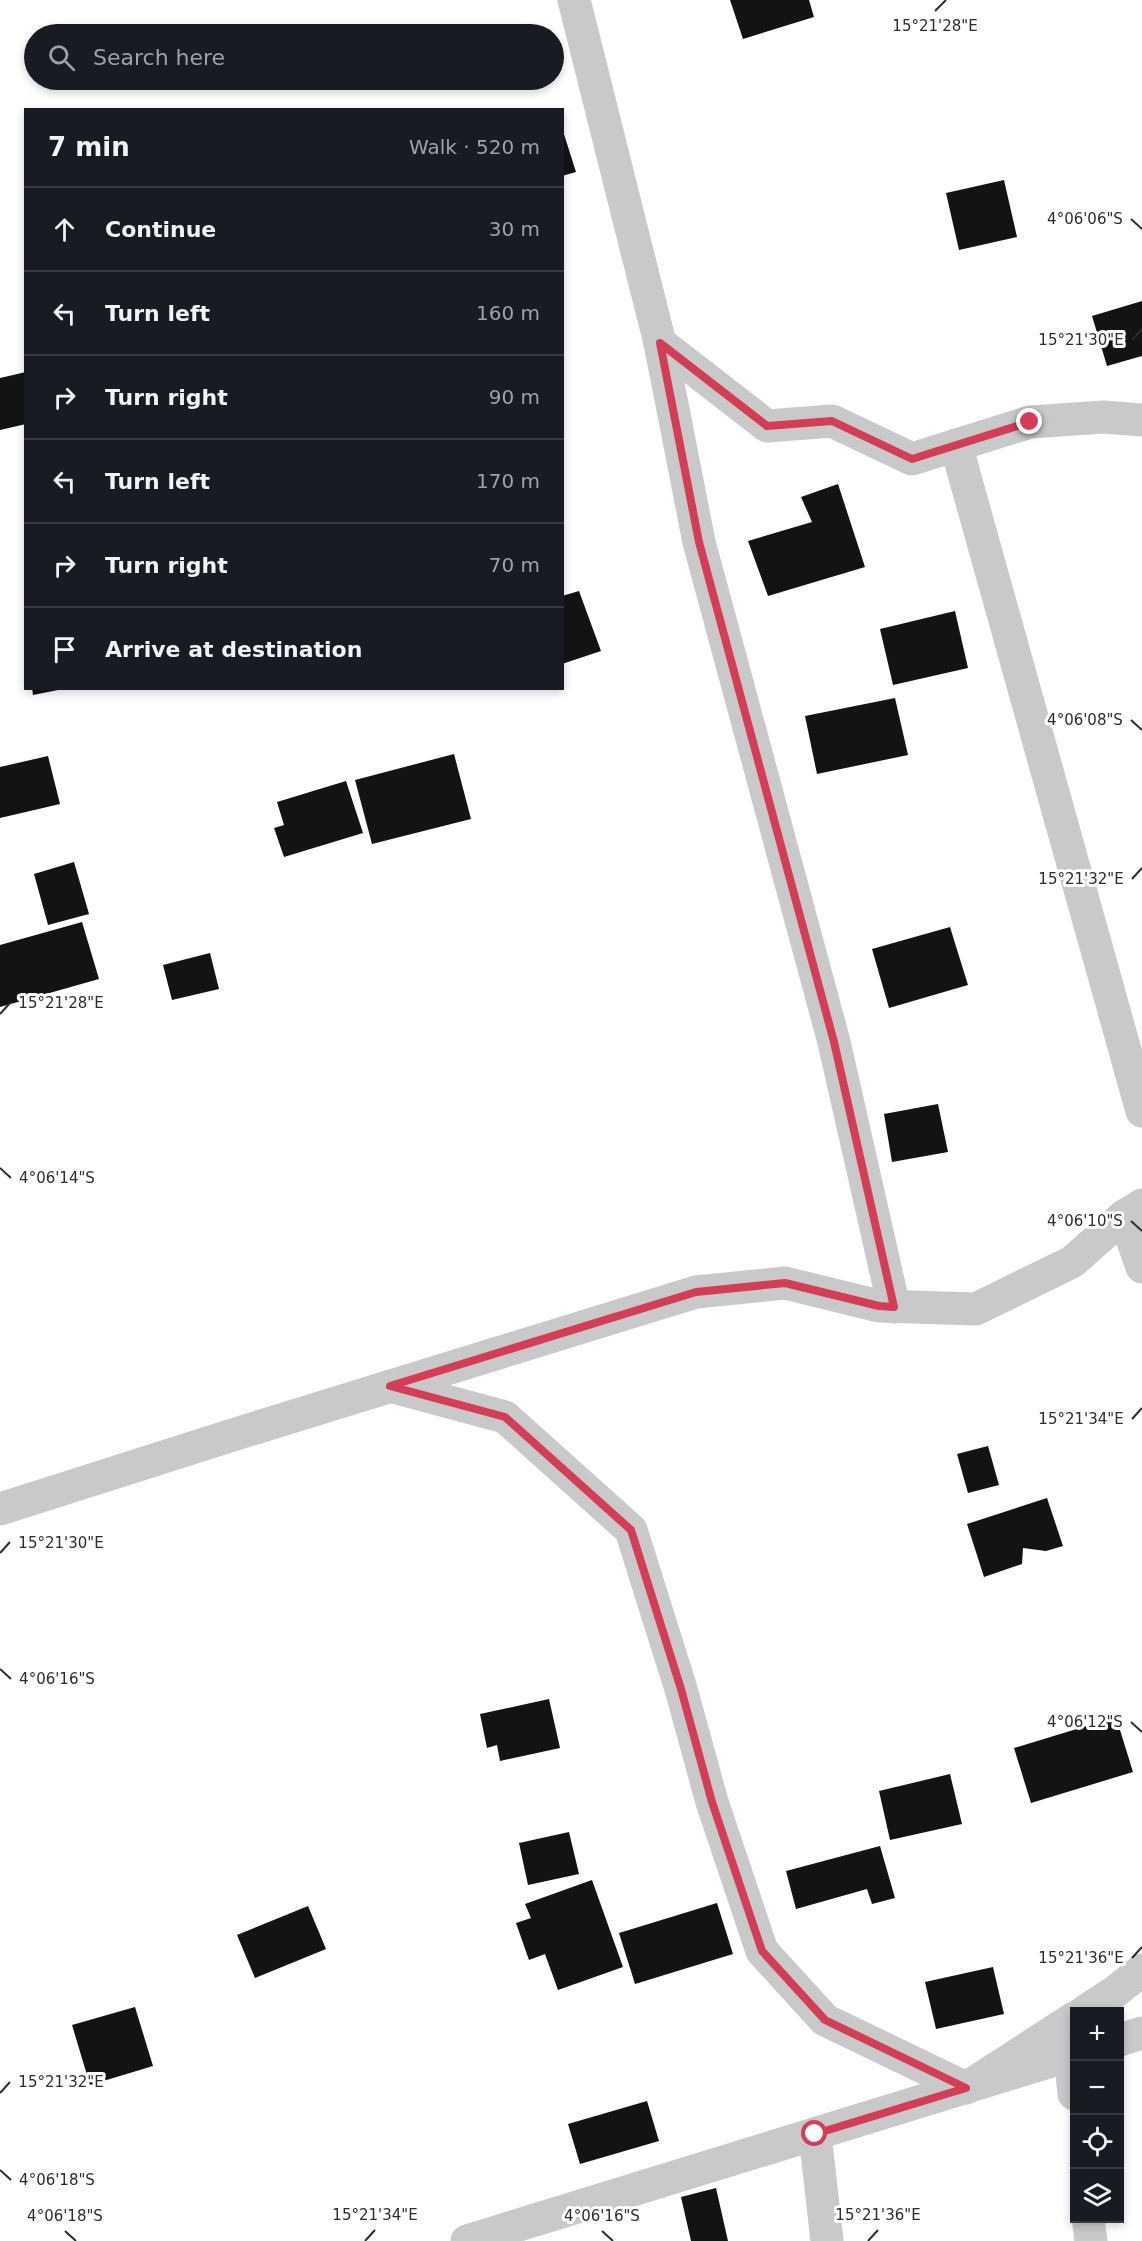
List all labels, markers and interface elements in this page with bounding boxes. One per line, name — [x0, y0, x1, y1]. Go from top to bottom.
text: 15°21'28"E — [892, 17, 978, 35]
search box — [24, 24, 564, 90]
icon: search — [45, 41, 78, 74]
text: Search here — [93, 45, 225, 70]
text: 7 min — [48, 132, 130, 162]
text: Walk · 520 m — [409, 135, 540, 159]
text: 4°06'06"S — [1047, 210, 1123, 228]
icon: ahead — [48, 213, 81, 246]
text: Continue — [105, 217, 216, 242]
text: 30 m — [489, 217, 540, 241]
icon: left — [48, 297, 81, 330]
text: Turn left — [105, 301, 210, 326]
text: 160 m — [476, 301, 540, 325]
text: 15°21'30"E — [1038, 331, 1124, 349]
icon: right — [48, 381, 81, 414]
text: Turn right — [105, 385, 228, 410]
text: 90 m — [489, 385, 540, 409]
route end — [1016, 408, 1042, 434]
icon: left — [48, 465, 81, 498]
text: Turn left — [105, 469, 210, 494]
text: 170 m — [476, 469, 540, 493]
icon: right — [48, 549, 81, 582]
text: Turn right — [105, 553, 228, 578]
text: 70 m — [489, 553, 540, 577]
icon: arrive — [48, 633, 81, 666]
text: Arrive at destination — [105, 637, 362, 662]
text: 4°06'08"S — [1047, 711, 1123, 729]
text: 15°21'32"E — [1038, 870, 1124, 888]
text: 15°21'28"E — [18, 994, 104, 1012]
text: 4°06'14"S — [19, 1169, 95, 1187]
text: 4°06'10"S — [1047, 1212, 1123, 1230]
text: 15°21'34"E — [1038, 1410, 1124, 1428]
text: 15°21'30"E — [18, 1534, 104, 1552]
text: 4°06'16"S — [19, 1670, 95, 1688]
text: 4°06'12"S — [1047, 1713, 1123, 1731]
text: 15°21'36"E — [1038, 1949, 1124, 1967]
map controls — [1070, 2007, 1124, 2223]
button: + — [1070, 2007, 1124, 2061]
button: − — [1070, 2061, 1124, 2115]
text: 15°21'32"E — [18, 2073, 104, 2091]
button: locate — [1070, 2115, 1124, 2169]
route start — [801, 2120, 827, 2146]
button: layers — [1070, 2169, 1124, 2223]
text: 4°06'18"S — [19, 2171, 95, 2189]
text: 15°21'34"E — [332, 2206, 418, 2224]
text: 15°21'36"E — [835, 2206, 921, 2224]
text: 4°06'18"S — [27, 2207, 103, 2225]
text: 4°06'16"S — [564, 2207, 640, 2225]

